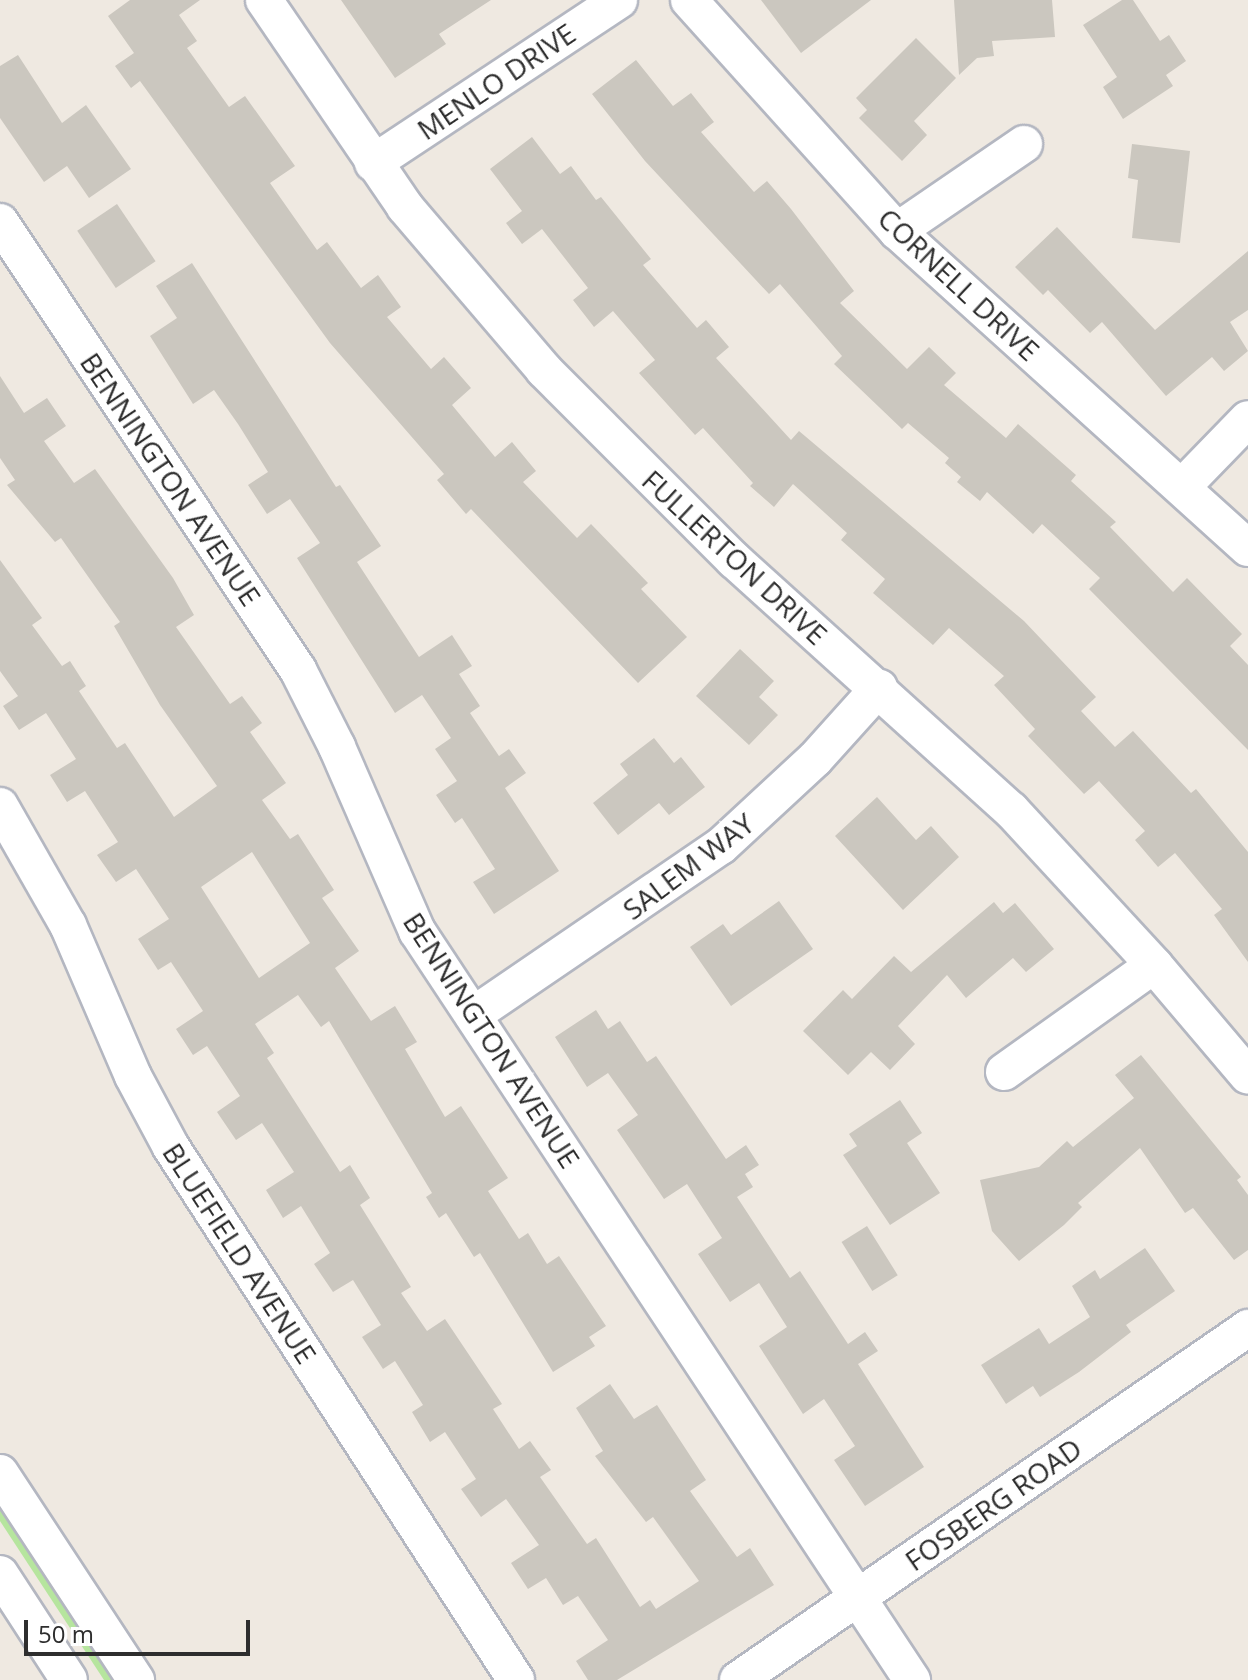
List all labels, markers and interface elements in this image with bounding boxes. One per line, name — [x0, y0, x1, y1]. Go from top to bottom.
street label: MENLO DRIVE — [411, 16, 581, 146]
street label: CORNELL DRIVE — [872, 201, 1046, 367]
street label: BENNINGTON AVENUE — [74, 346, 268, 612]
street label: FULLERTON DRIVE — [636, 463, 834, 651]
street label: SALEM WAY — [616, 806, 760, 926]
street label: BENNINGTON AVENUE — [397, 906, 587, 1174]
street label: BLUEFIELD AVENUE — [156, 1137, 324, 1369]
street label: FOSBERG ROAD — [898, 1431, 1088, 1577]
scale bar — [28, 1604, 254, 1654]
text: 50 m — [38, 1617, 94, 1650]

